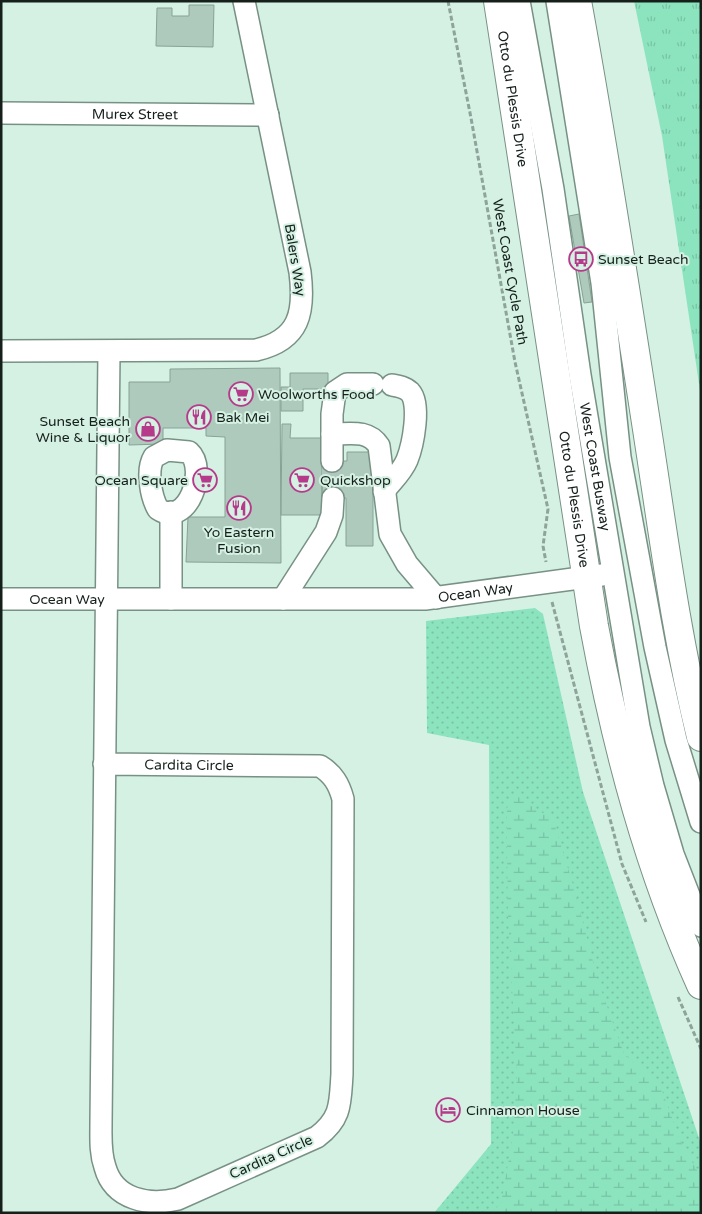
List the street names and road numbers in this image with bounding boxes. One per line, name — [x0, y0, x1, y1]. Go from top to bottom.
street label: Otto du Plessis Drive — [494, 29, 532, 168]
street label: Murex Street — [92, 105, 179, 123]
street label: West Coast Cycle Path — [489, 198, 531, 346]
street label: Balers Way — [281, 222, 309, 298]
street label: West Coast Busway — [576, 401, 615, 533]
street label: Otto du Plessis Drive — [556, 430, 593, 569]
street label: Ocean Way — [437, 579, 514, 606]
street label: Ocean Way — [29, 591, 105, 608]
street label: Cardita Circle — [144, 756, 234, 774]
street label: Cardita Circle — [227, 1131, 315, 1183]

